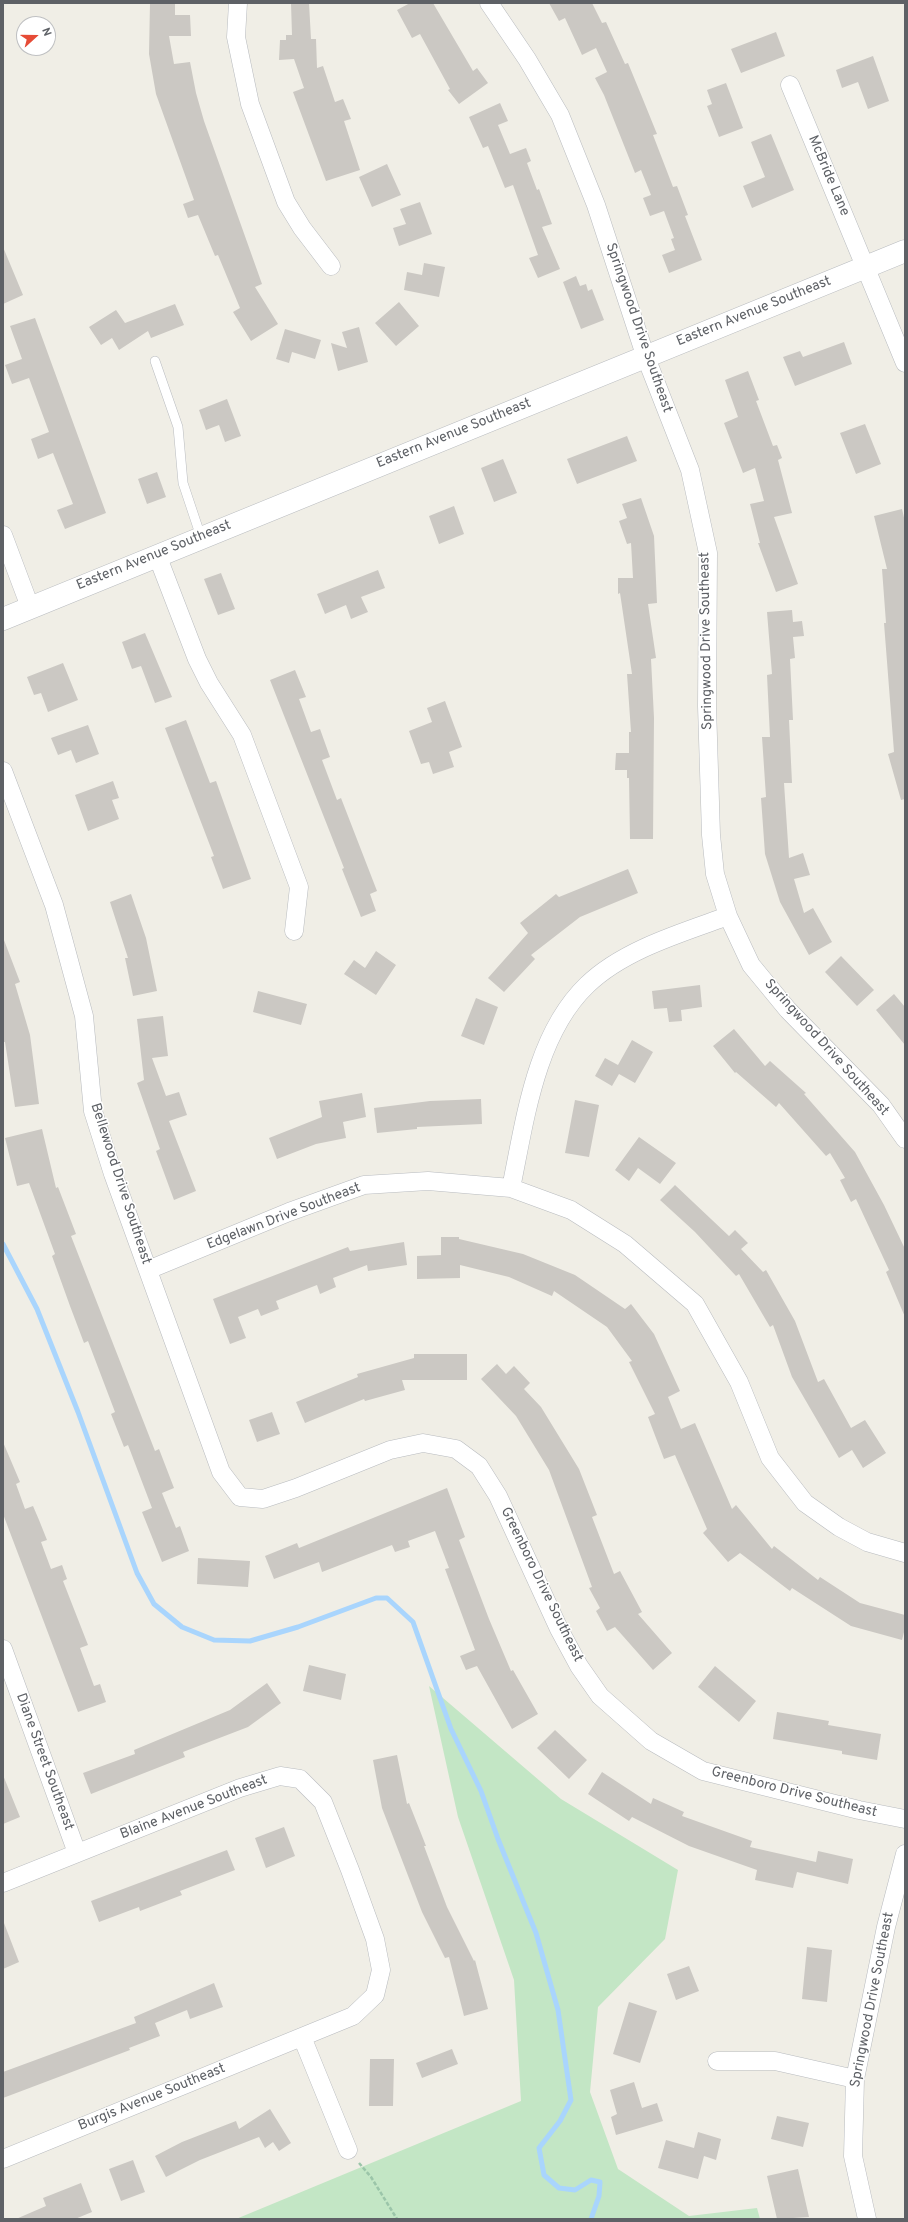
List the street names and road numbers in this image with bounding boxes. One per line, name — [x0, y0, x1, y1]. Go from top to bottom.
street label: McBride Lane — [803, 133, 853, 219]
street label: Springwood Drive Southeast — [601, 241, 675, 415]
street label: Eastern Avenue Southeast — [674, 273, 834, 351]
street label: Eastern Avenue Southeast — [374, 395, 534, 473]
street label: Eastern Avenue Southeast — [74, 517, 234, 595]
street label: Springwood Drive Southeast — [697, 552, 717, 730]
street label: Springwood Drive Southeast — [760, 976, 892, 1120]
street label: Bellewood Drive Southeast — [86, 1101, 154, 1267]
street label: Edgelawn Drive Southeast — [205, 1180, 363, 1254]
street label: Greenboro Drive Southeast — [496, 1505, 586, 1665]
street label: Diane Street Southeast — [11, 1691, 77, 1833]
street label: Greenboro Drive Southeast — [709, 1764, 879, 1822]
street label: Blaine Avenue Southeast — [118, 1772, 270, 1844]
street label: Springwood Drive Southeast — [848, 1911, 898, 2089]
street label: Burgis Avenue Southeast — [76, 2061, 228, 2135]

